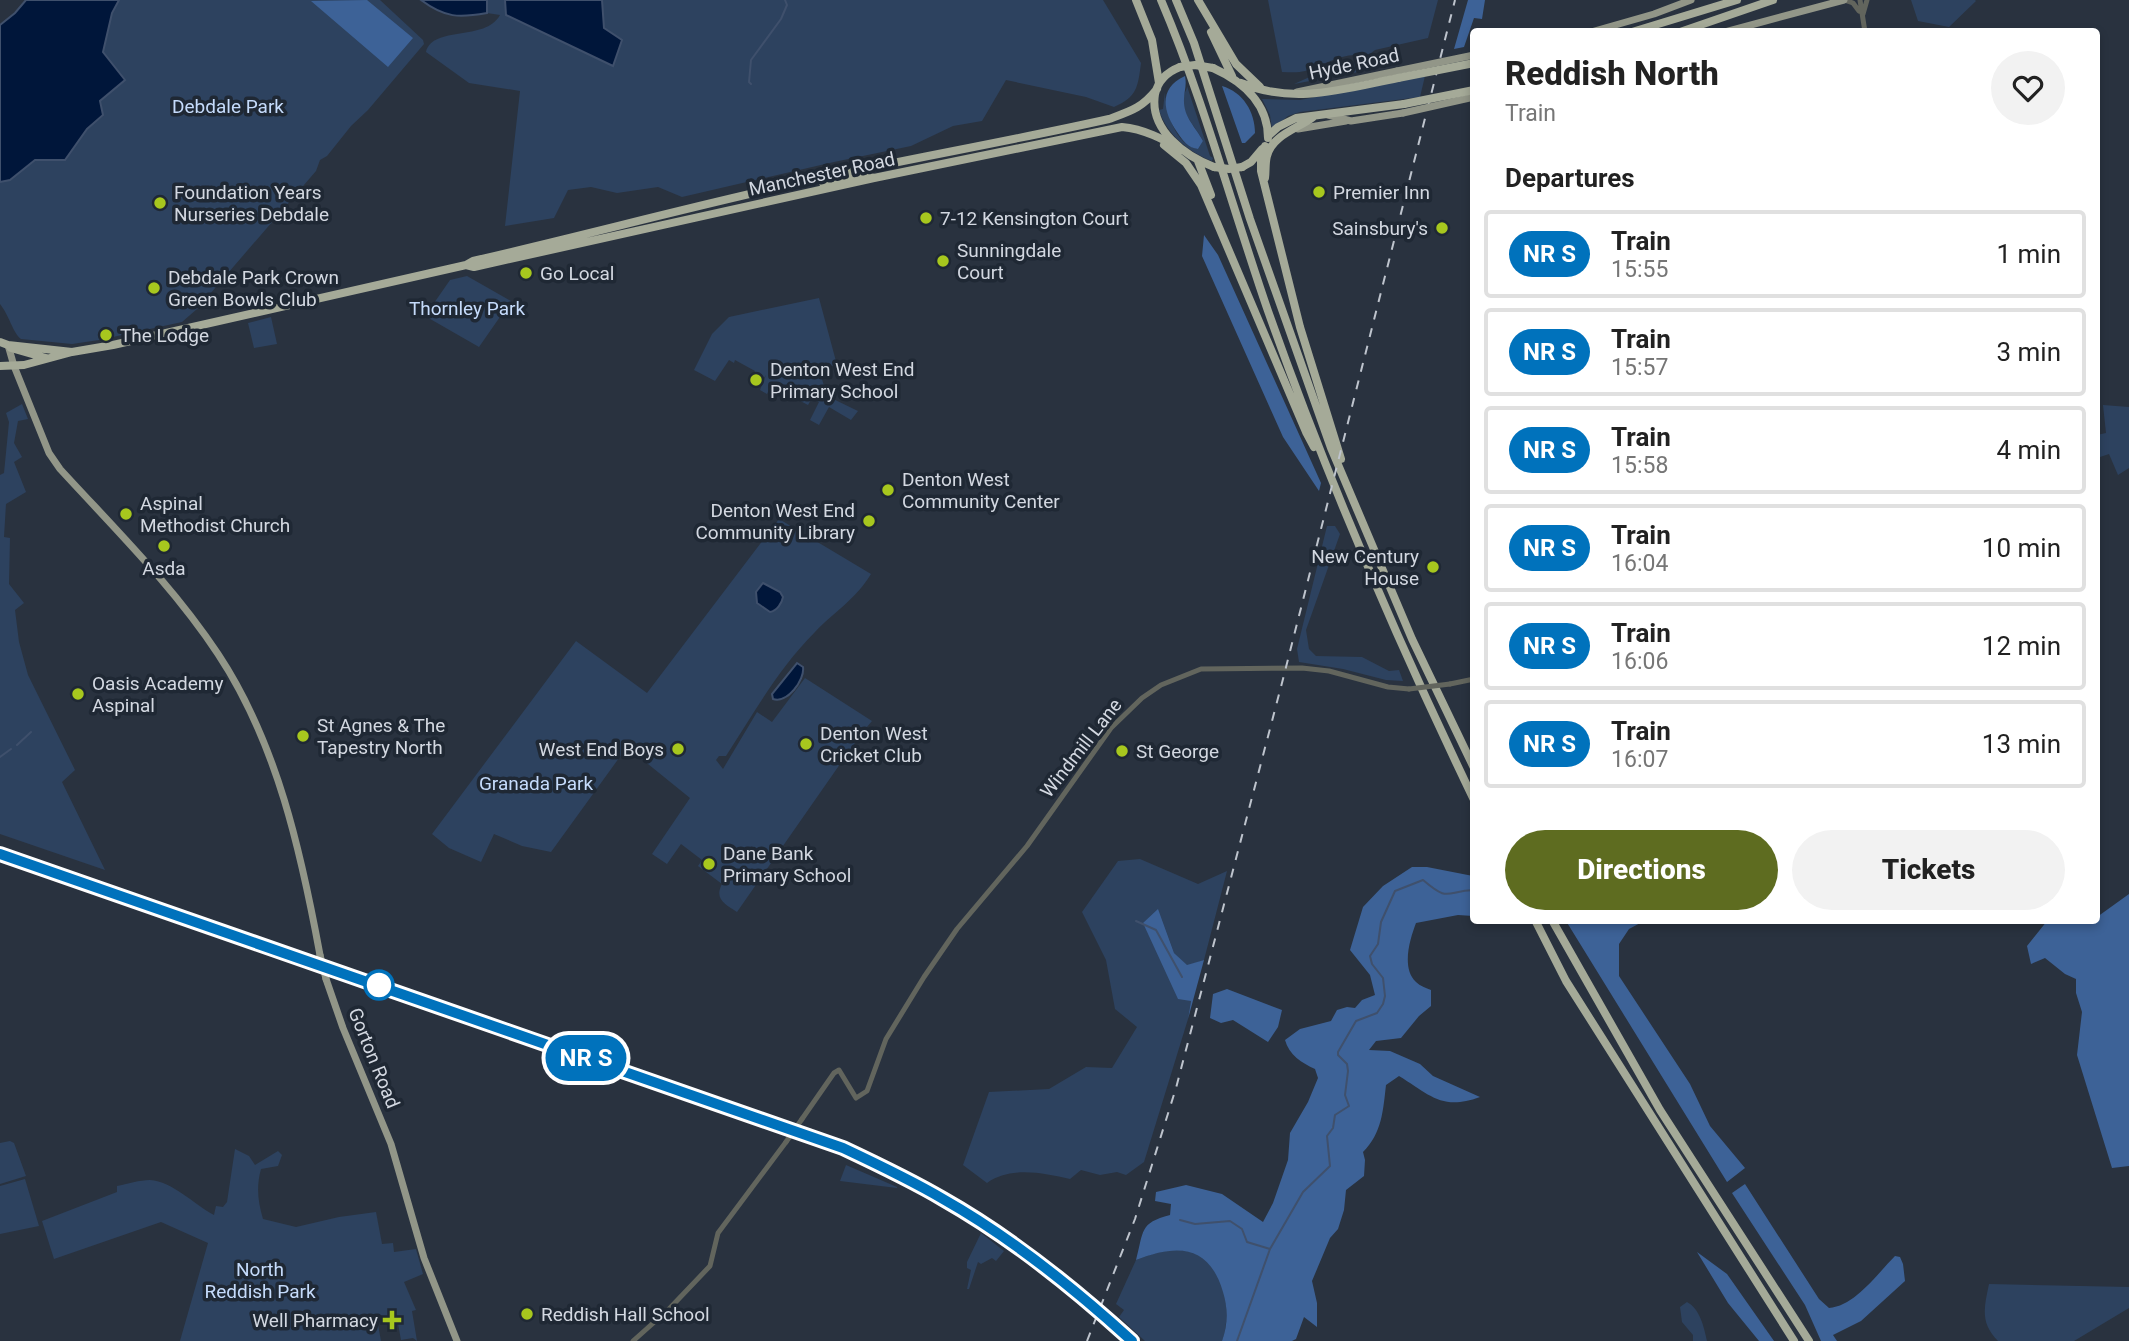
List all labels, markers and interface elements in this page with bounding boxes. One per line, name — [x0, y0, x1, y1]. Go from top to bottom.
street label: Hyde Road — [1307, 43, 1401, 85]
button: heart — [1991, 51, 2065, 125]
text: Reddish North — [1505, 54, 1719, 93]
park label: Debdale Park — [172, 95, 284, 118]
text: Train — [1505, 100, 1556, 127]
street label: Manchester Road — [747, 147, 897, 201]
text: Departures — [1505, 163, 1635, 193]
place label: Foundation Years Nurseries Debdale — [174, 181, 329, 226]
place label: Premier Inn — [1333, 181, 1430, 204]
marker: Premier Inn — [1311, 184, 1327, 200]
marker: Foundation Years Nurseries Debdale — [152, 195, 168, 211]
place label: 7-12 Kensington Court — [940, 207, 1129, 230]
marker: 7-12 Kensington Court — [918, 210, 934, 226]
place label: Sainsbury's — [1332, 217, 1428, 240]
marker: Sainsbury's — [1434, 220, 1450, 236]
text: Train — [1611, 226, 1671, 256]
place label: Sunningdale Court — [957, 239, 1061, 284]
text: 1 min — [1996, 239, 2061, 269]
text: NR S — [1523, 240, 1576, 268]
marker: Sunningdale Court — [935, 253, 951, 269]
text: 15:55 — [1611, 256, 1668, 283]
place label: Go Local — [540, 262, 614, 285]
marker: Go Local — [518, 265, 534, 281]
place label: Debdale Park Crown Green Bowls Club — [168, 266, 339, 311]
marker: Debdale Park Crown Green Bowls Club — [146, 280, 162, 296]
park label: Thornley Park — [409, 297, 525, 320]
place label: The Lodge — [120, 324, 209, 347]
text: Train — [1611, 324, 1671, 354]
marker: The Lodge — [98, 327, 114, 343]
text: 3 min — [1996, 337, 2061, 367]
text: NR S — [1523, 338, 1576, 366]
text: 15:57 — [1611, 354, 1668, 381]
place label: Denton West End Primary School — [770, 358, 915, 403]
marker: Denton West End Primary School — [748, 372, 764, 388]
text: Train — [1611, 422, 1671, 452]
text: 4 min — [1996, 435, 2061, 465]
text: NR S — [1523, 436, 1576, 464]
text: 15:58 — [1611, 452, 1668, 479]
place label: Denton West Community Center — [902, 468, 1060, 513]
marker: Denton West Community Center — [880, 482, 896, 498]
place label: Aspinal Methodist Church — [140, 492, 290, 537]
place label: Denton West End Community Library — [695, 499, 855, 544]
marker: Aspinal Methodist Church — [118, 506, 134, 522]
marker: Denton West End Community Library — [861, 513, 877, 529]
text: Train — [1611, 520, 1671, 550]
text: 10 min — [1982, 533, 2061, 563]
text: NR S — [1523, 534, 1576, 562]
marker: Asda — [156, 538, 172, 554]
place label: New Century House — [1311, 545, 1419, 590]
text: 16:04 — [1611, 550, 1668, 577]
place label: Asda — [142, 557, 186, 580]
marker: New Century House — [1425, 559, 1441, 575]
text: Train — [1611, 618, 1671, 648]
text: 12 min — [1982, 631, 2061, 661]
text: NR S — [1523, 632, 1576, 660]
text: 16:06 — [1611, 648, 1668, 675]
place label: Oasis Academy Aspinal — [92, 672, 223, 717]
marker: Oasis Academy Aspinal — [70, 686, 86, 702]
street label: Windmill Lane — [1035, 694, 1127, 802]
place label: St Agnes & The Tapestry North — [317, 714, 445, 759]
text: Train — [1611, 716, 1671, 746]
place label: Denton West Cricket Club — [820, 722, 928, 767]
marker: St Agnes & The Tapestry North — [295, 728, 311, 744]
text: 13 min — [1982, 729, 2061, 759]
text: NR S — [1523, 730, 1576, 758]
marker: Denton West Cricket Club — [798, 736, 814, 752]
place label: West End Boys — [539, 738, 664, 761]
place label: St George — [1136, 740, 1219, 763]
marker: West End Boys — [670, 741, 686, 757]
marker: St George — [1114, 743, 1130, 759]
text: 16:07 — [1611, 746, 1668, 773]
park label: Granada Park — [479, 772, 593, 795]
button: Directions — [1505, 830, 1778, 910]
button: Tickets — [1792, 830, 2065, 910]
place label: Dane Bank Primary School — [723, 842, 851, 887]
marker: Dane Bank Primary School — [701, 856, 717, 872]
unlabelled marker — [364, 970, 394, 1000]
street label: Gorton Road — [343, 1004, 405, 1112]
line badge: NR S — [537, 1035, 635, 1081]
text: NR S — [559, 1044, 613, 1072]
park label: North Reddish Park — [204, 1258, 316, 1303]
place label: Reddish Hall School — [541, 1303, 710, 1326]
marker: Reddish Hall School — [519, 1306, 535, 1322]
place label: Well Pharmacy — [252, 1309, 378, 1332]
marker: Well Pharmacy — [384, 1312, 400, 1328]

